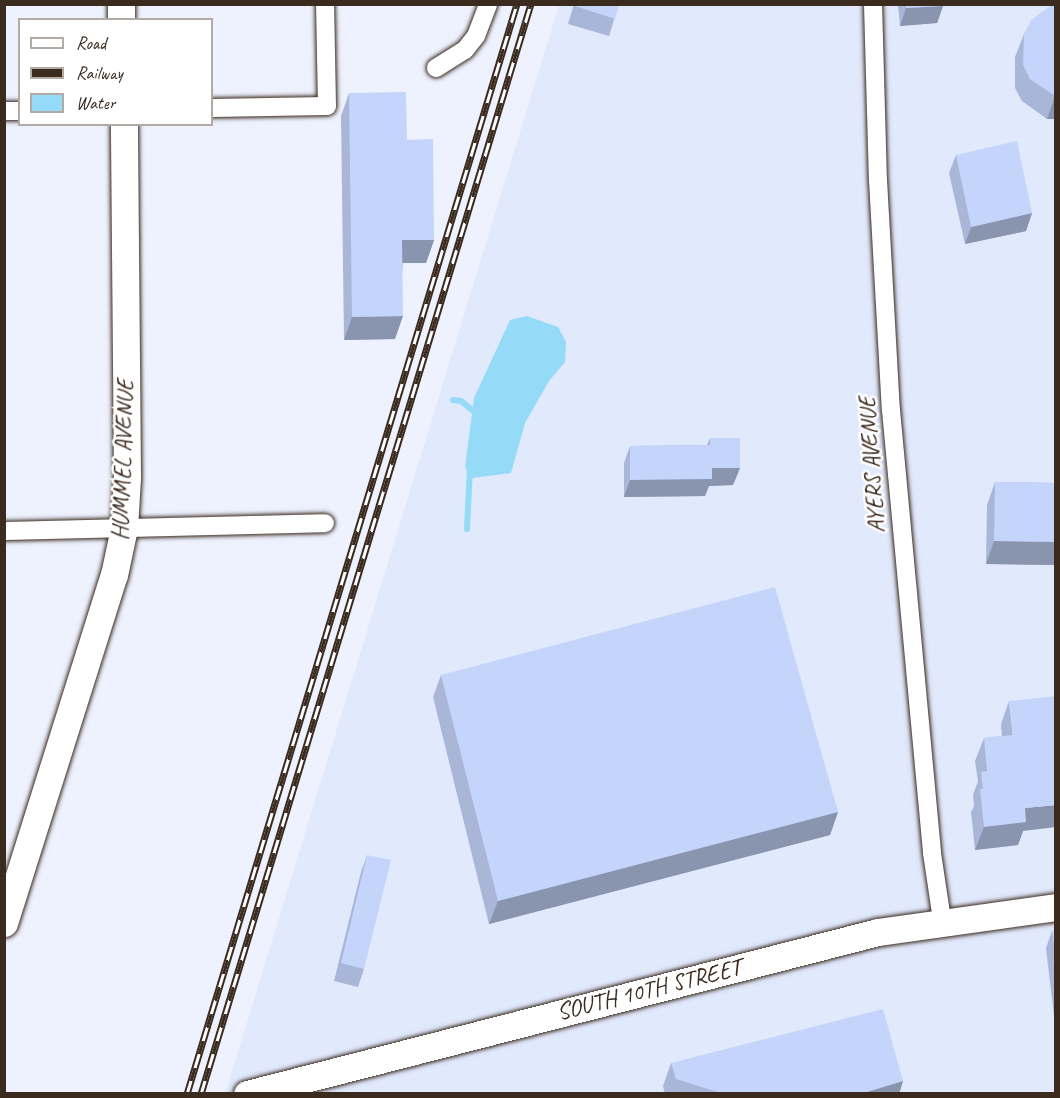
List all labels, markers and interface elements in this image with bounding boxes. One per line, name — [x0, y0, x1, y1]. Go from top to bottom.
legend — [18, 18, 213, 126]
text: Road — [76, 32, 106, 54]
text: Railway — [76, 62, 123, 84]
text: Water — [76, 92, 115, 114]
street label: HUMMEL AVENUE — [106, 379, 140, 541]
street label: AYERS AVENUE — [853, 395, 891, 535]
street label: SOUTH 10TH STREET — [554, 953, 744, 1027]

